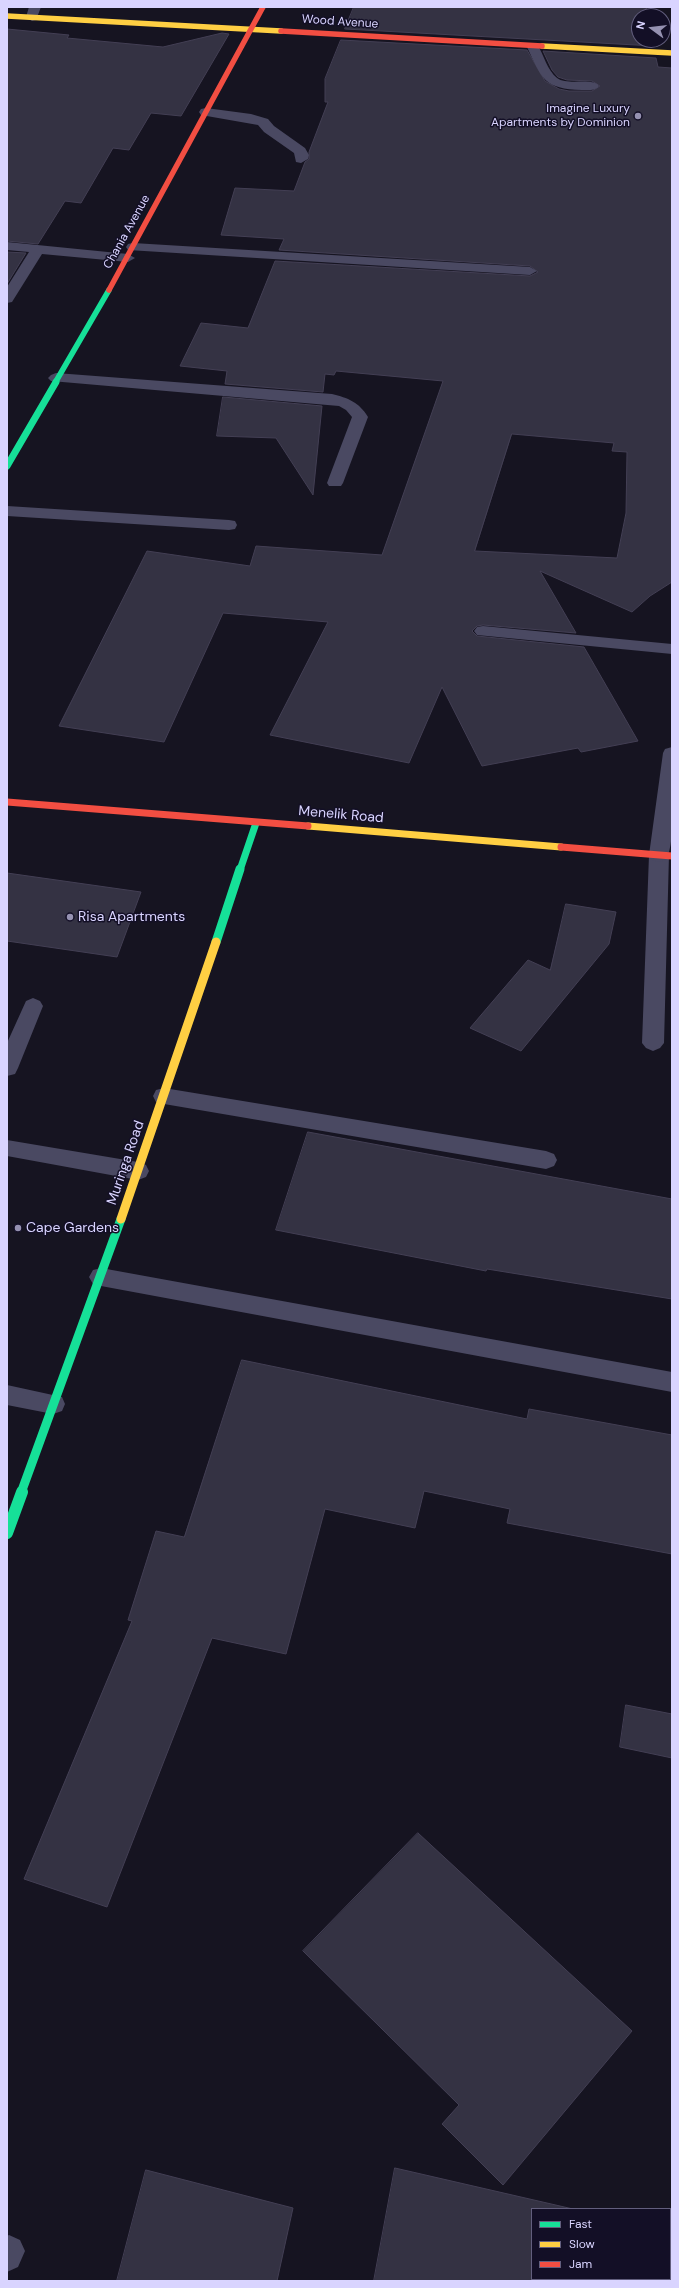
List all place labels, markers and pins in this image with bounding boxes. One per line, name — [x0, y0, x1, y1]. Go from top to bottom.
place label: Imagine Luxury Apartments by Dominion — [491, 102, 630, 130]
marker: Imagine Luxury Apartments by Dominion — [633, 111, 643, 121]
place label: Risa Apartments — [78, 909, 185, 925]
marker: Risa Apartments — [65, 912, 75, 922]
place label: Cape Gardens — [26, 1220, 119, 1236]
marker: Cape Gardens — [13, 1223, 23, 1233]

